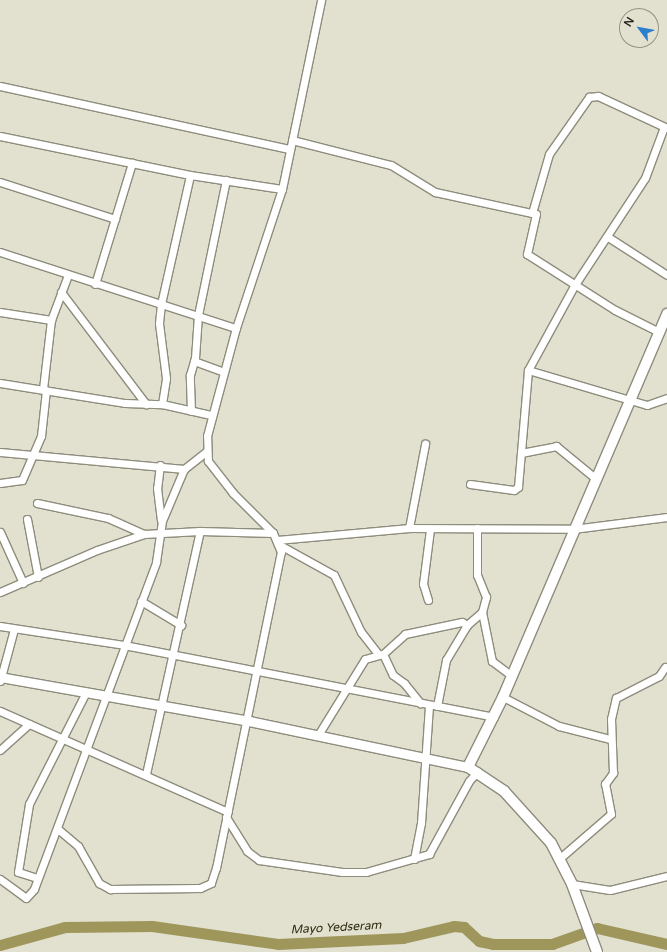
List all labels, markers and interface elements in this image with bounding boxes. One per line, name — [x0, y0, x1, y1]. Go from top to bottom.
north arrow — [619, 8, 659, 48]
text: N — [621, 15, 637, 29]
water label: Mayo Yedseram — [290, 918, 382, 938]

